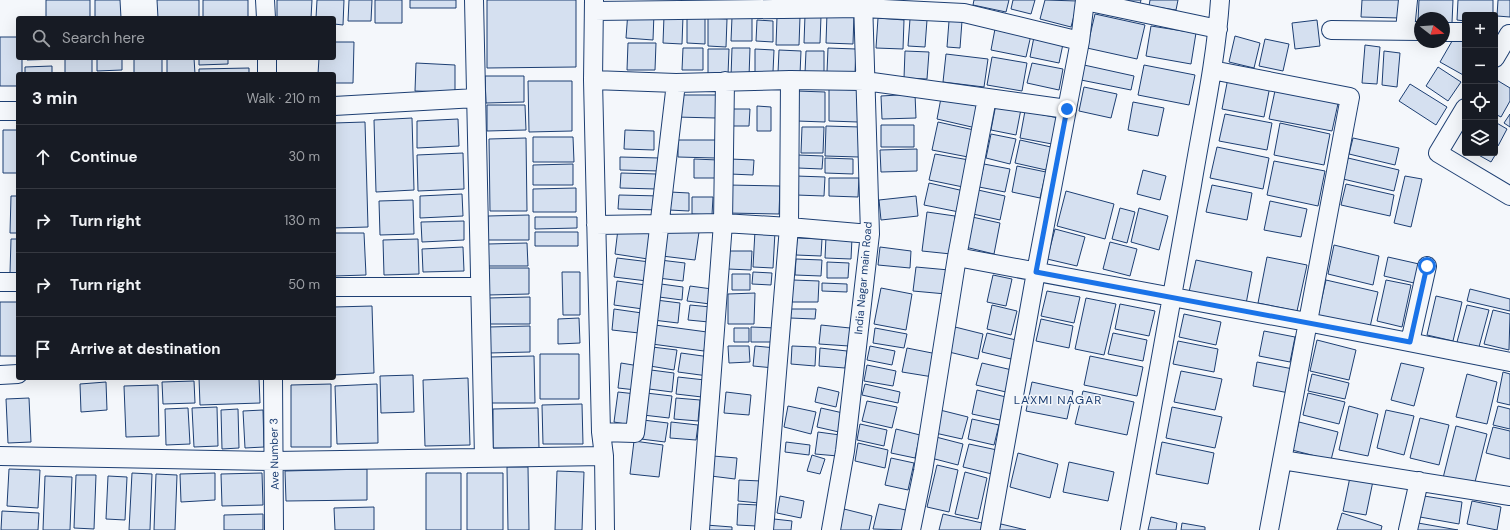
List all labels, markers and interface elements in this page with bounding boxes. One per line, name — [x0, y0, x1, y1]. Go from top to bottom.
north arrow — [1414, 12, 1450, 48]
map controls — [1462, 12, 1498, 156]
button: + — [1462, 12, 1498, 48]
search box — [16, 16, 336, 60]
icon: search — [30, 27, 52, 49]
text: Search here — [62, 28, 145, 48]
button: − — [1462, 48, 1498, 84]
button: locate — [1462, 84, 1498, 120]
text: 3 min — [32, 87, 77, 109]
text: Walk · 210 m — [247, 90, 320, 107]
route end — [1058, 100, 1076, 118]
button: layers — [1462, 120, 1498, 156]
icon: ahead — [32, 146, 54, 168]
text: Continue — [70, 147, 138, 167]
text: 30 m — [288, 148, 320, 165]
icon: right — [32, 210, 54, 232]
text: Turn right — [70, 211, 141, 231]
text: 130 m — [284, 212, 320, 229]
street label: India Nagar main Road — [851, 221, 875, 335]
route start — [1418, 257, 1436, 275]
icon: right — [32, 274, 54, 296]
text: Turn right — [70, 275, 141, 295]
text: 50 m — [288, 276, 320, 293]
icon: arrive — [32, 338, 54, 360]
text: Arrive at destination — [70, 339, 221, 359]
district label: LAXMI NAGAR — [1014, 392, 1102, 408]
street label: Ave Number 3 — [266, 418, 282, 490]

